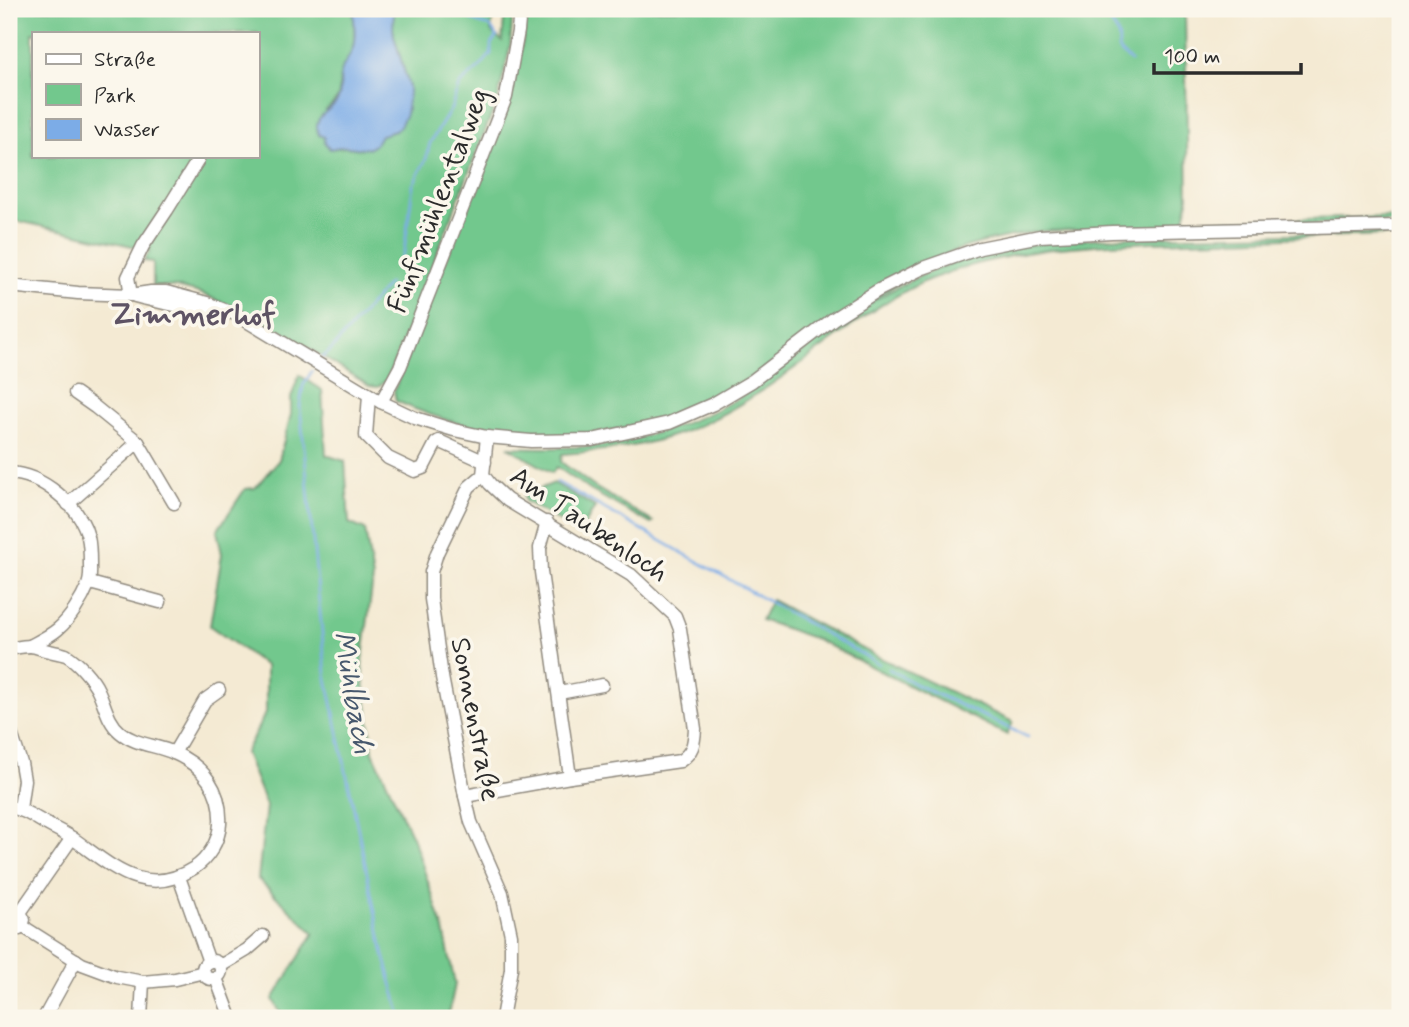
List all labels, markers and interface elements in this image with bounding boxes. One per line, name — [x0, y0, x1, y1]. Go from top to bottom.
legend — [32, 32, 259, 158]
scale bar — [1154, 32, 1300, 76]
text: 100 m — [1164, 43, 1220, 71]
text: Straße — [94, 46, 156, 74]
text: Park — [94, 82, 136, 110]
street label: Fünfmühlentalweg — [379, 83, 499, 318]
text: Wasser — [94, 116, 160, 144]
district label: Zimmerhof — [110, 294, 276, 336]
street label: Am Taubenloch — [502, 458, 675, 592]
water label: Mühlbach — [323, 628, 382, 757]
street label: Sonnenstraße — [441, 635, 509, 804]

